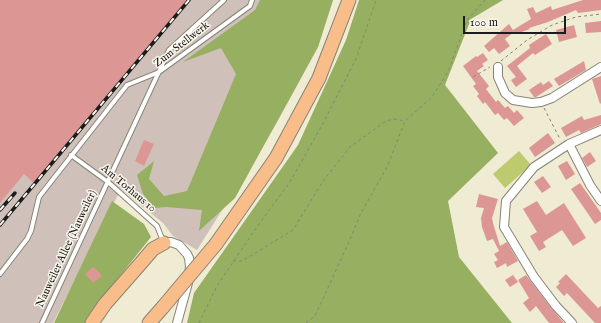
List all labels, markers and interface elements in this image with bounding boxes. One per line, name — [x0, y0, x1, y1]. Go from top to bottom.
scale bar — [465, 8, 568, 34]
text: 100 m — [470, 15, 498, 30]
street label: Zum Stellwerk — [152, 19, 212, 71]
street label: Am Torhaus 10 — [98, 162, 158, 216]
street label: Nauweiler Allee (Nauweiler) — [34, 188, 100, 310]

